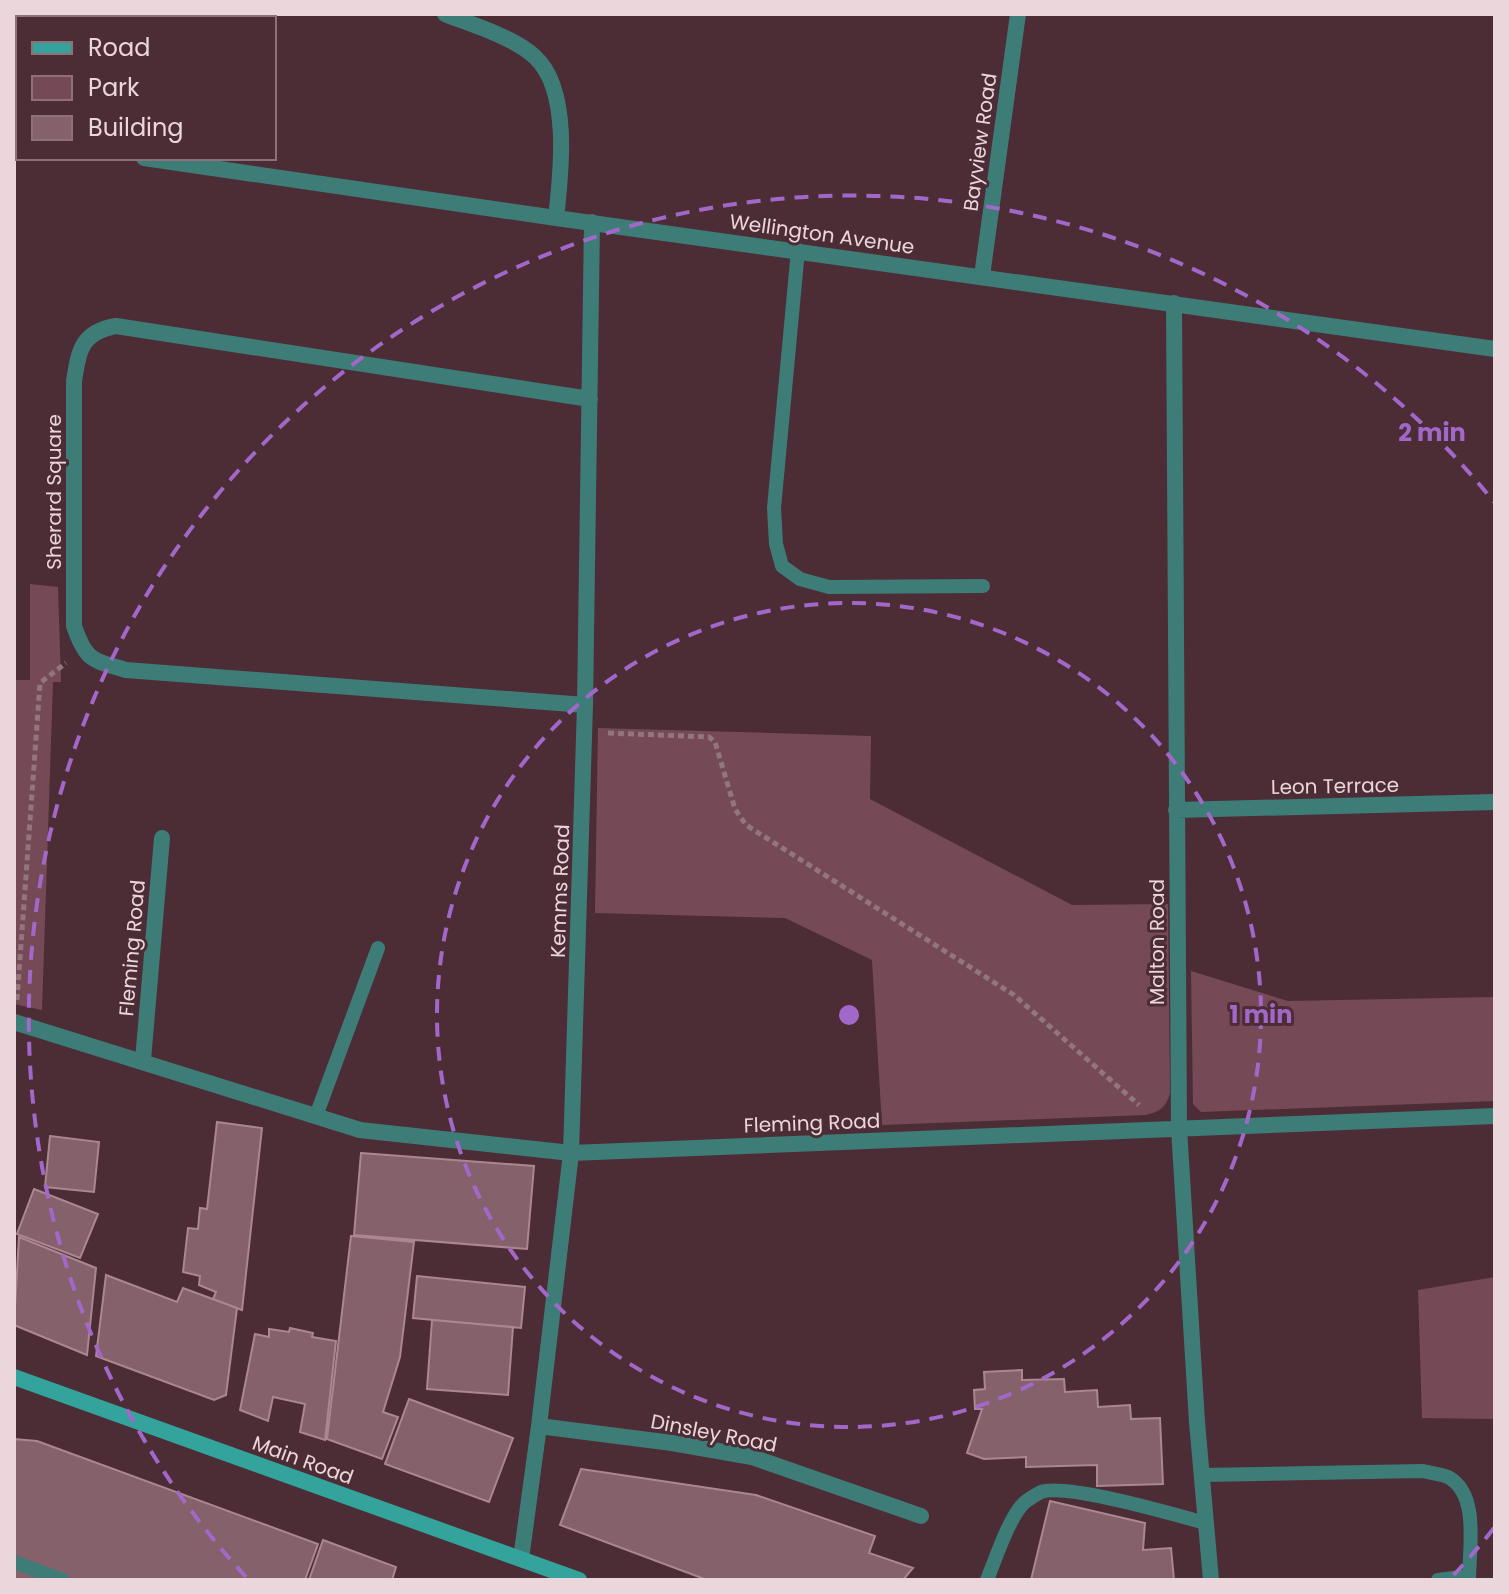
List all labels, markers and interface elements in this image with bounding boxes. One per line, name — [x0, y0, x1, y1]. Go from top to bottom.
legend — [16, 16, 276, 160]
text: Road — [88, 31, 150, 64]
text: Park — [88, 71, 140, 104]
street label: Bayview Road — [956, 71, 1004, 213]
text: Building — [88, 111, 184, 144]
street label: Wellington Avenue — [728, 207, 916, 261]
street label: Sherard Square — [40, 414, 68, 570]
text: 2 min — [1398, 416, 1466, 449]
street label: Leon Terrace — [1271, 771, 1399, 801]
street label: Kemms Road — [544, 824, 576, 958]
street label: Fleming Road — [112, 879, 152, 1017]
street label: Malton Road — [1143, 879, 1171, 1005]
text: 1 min — [1230, 998, 1292, 1031]
centre of rings — [835, 1001, 863, 1029]
street label: Fleming Road — [743, 1107, 881, 1139]
street label: Dinsley Road — [648, 1407, 780, 1459]
street label: Main Road — [248, 1429, 358, 1491]

